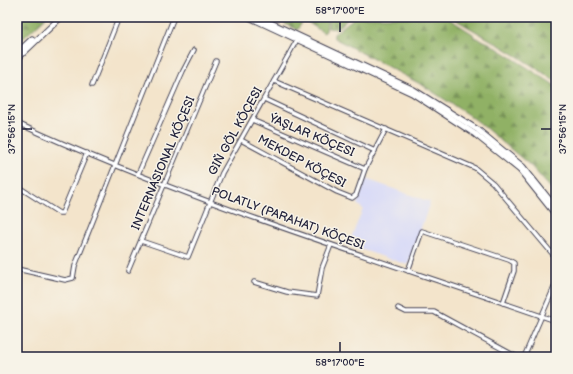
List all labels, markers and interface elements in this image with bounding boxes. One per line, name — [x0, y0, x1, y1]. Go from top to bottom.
text: 58°17'00"E — [315, 5, 365, 17]
street label: GIŇ GÖL KÖÇESI — [204, 84, 266, 178]
street label: INTERNASIONAL KÖÇESI — [128, 93, 199, 232]
text: 37°56'15"N — [6, 104, 18, 154]
text: 37°56'15"N — [557, 104, 569, 154]
street label: ÝAŞLAR KÖÇESI — [266, 109, 358, 160]
street label: MEKDEP KÖÇESI — [255, 131, 349, 191]
street label: POLATLY (PARAHAT) KÖÇESI — [209, 183, 367, 253]
text: 58°17'00"E — [315, 357, 365, 369]

